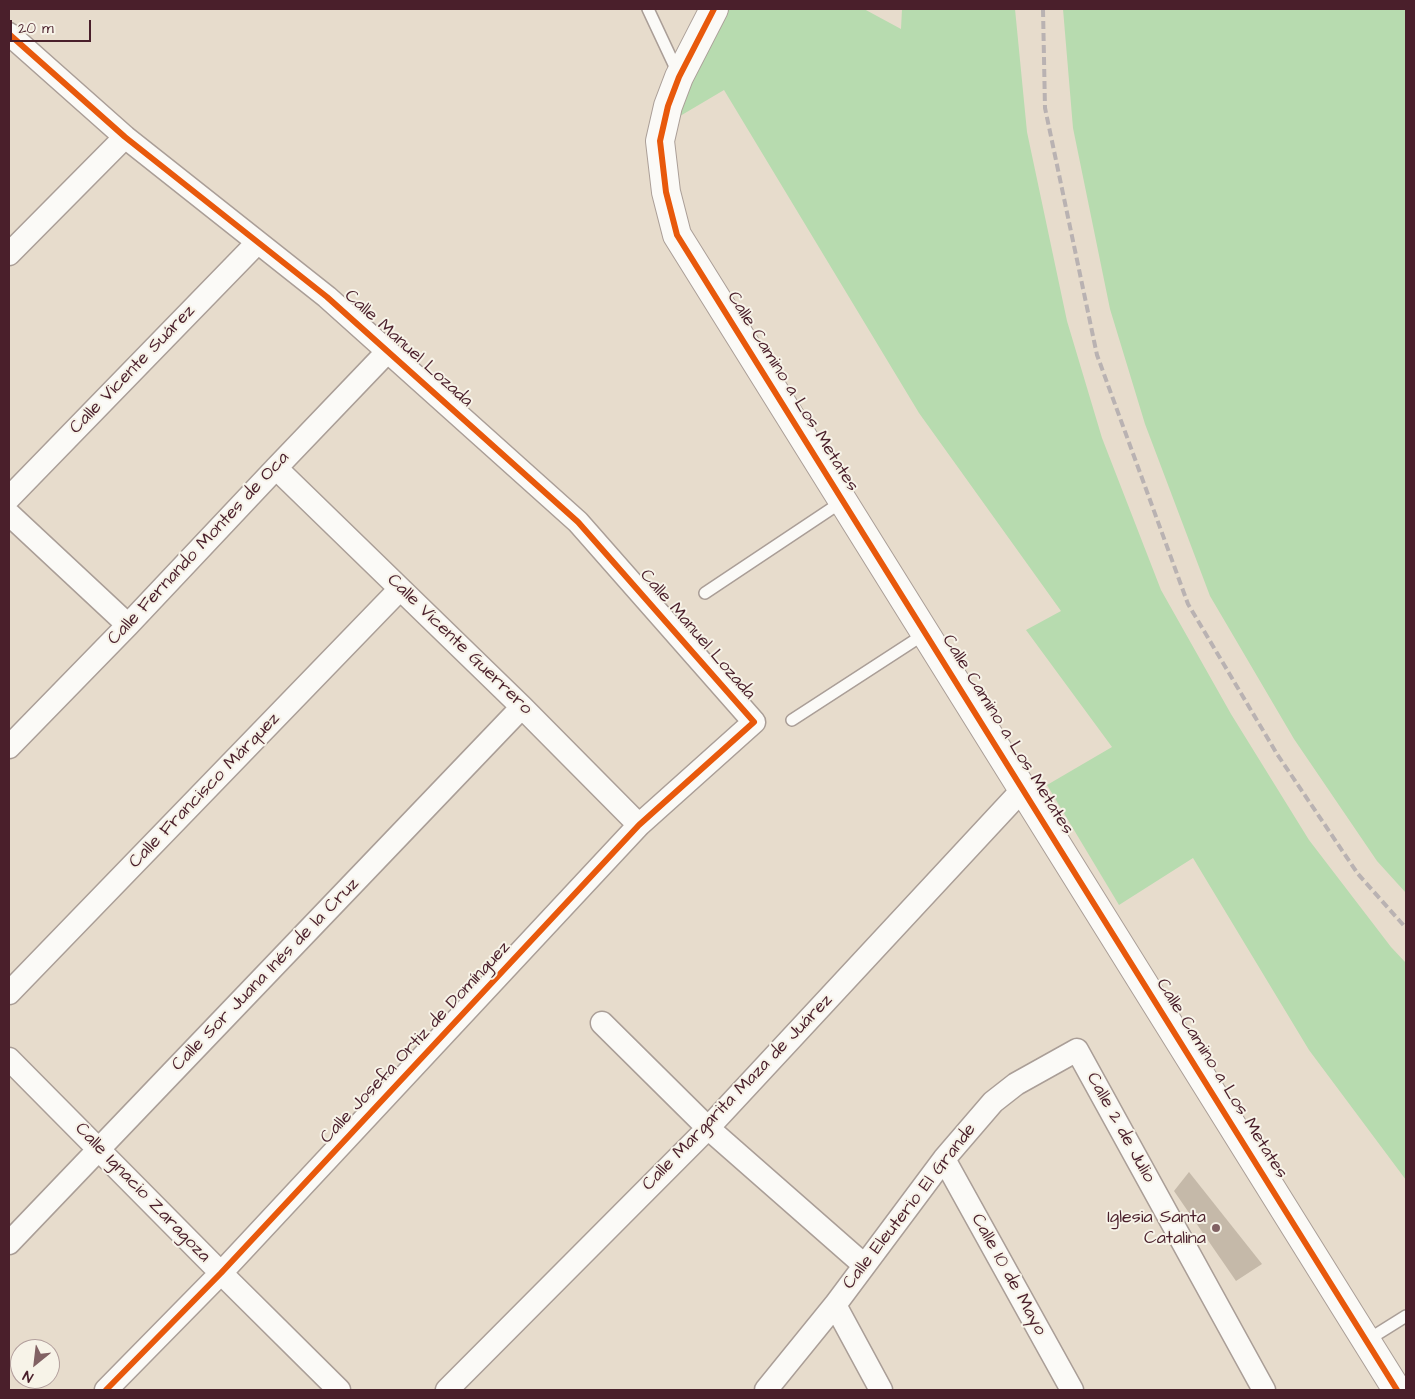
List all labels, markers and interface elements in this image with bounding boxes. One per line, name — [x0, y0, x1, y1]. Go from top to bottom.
scale bar — [12, 10, 94, 42]
text: 20 m — [18, 18, 54, 39]
street label: Calle Manuel Lozada — [339, 286, 477, 412]
street label: Calle Camino a Los Metates — [721, 288, 863, 496]
street label: Calle Vicente Suárez — [66, 301, 200, 439]
street label: Calle Fernando Montes de Oca — [104, 448, 294, 650]
street label: Calle Manuel Lozada — [635, 565, 759, 705]
street label: Calle Vicente Guerrero — [382, 570, 536, 720]
street label: Calle Camino a Los Metates — [936, 631, 1078, 839]
street label: Calle Francisco Márquez — [125, 709, 285, 873]
street label: Calle Sor Juana Inés de la Cruz — [168, 874, 364, 1076]
street label: Calle Josefa Ortiz de Domínguez — [316, 937, 516, 1149]
street label: Calle Camino a Los Metates — [1150, 975, 1292, 1183]
street label: Calle Margarita Maza de Juárez — [638, 990, 838, 1196]
street label: Calle 2 de Julio — [1081, 1069, 1159, 1187]
street label: Calle Ignacio Zaragoza — [70, 1119, 214, 1267]
street label: Calle Eleuterio El Grande — [839, 1120, 981, 1294]
place label: Iglesia Santa Catalina — [1107, 1207, 1206, 1250]
street label: Calle 10 de Mayo — [966, 1210, 1050, 1340]
marker: Iglesia Santa Catalina — [1210, 1222, 1222, 1234]
north arrow — [10, 1339, 60, 1389]
text: N — [20, 1365, 37, 1387]

